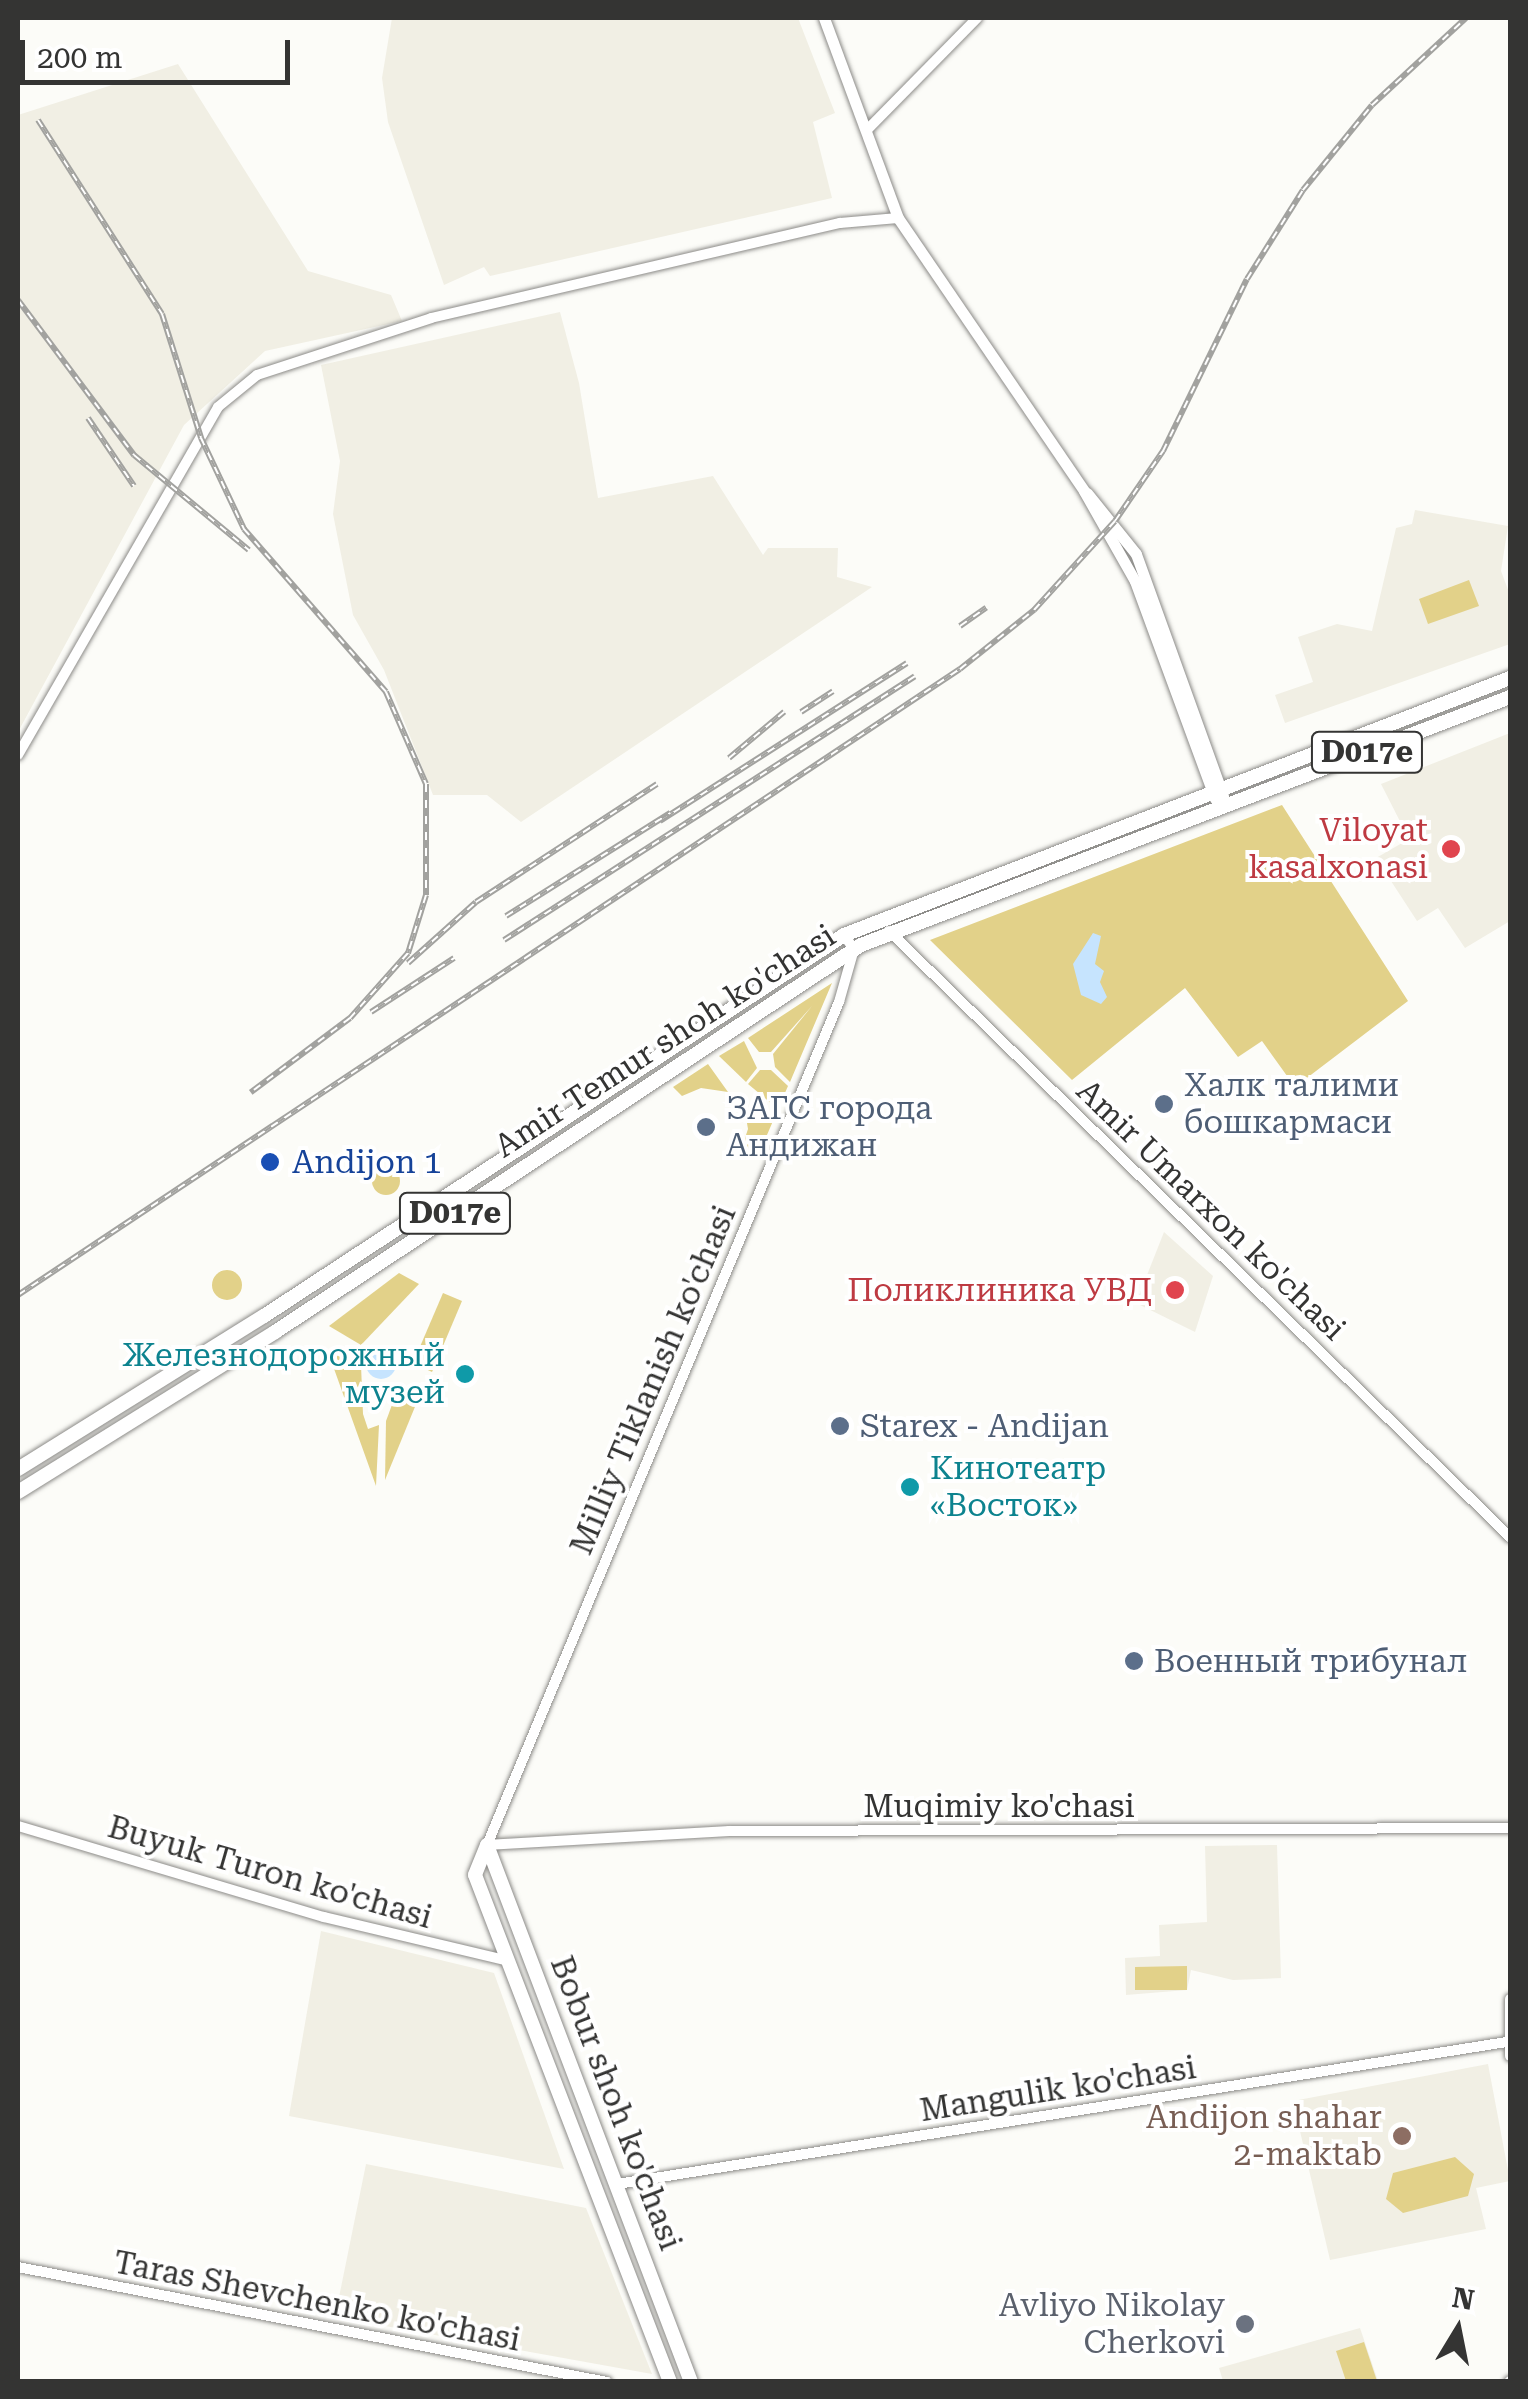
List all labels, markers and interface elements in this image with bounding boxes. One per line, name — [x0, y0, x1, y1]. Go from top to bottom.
scale bar — [25, 20, 295, 82]
text: 200 m — [37, 40, 122, 75]
road number: D017e — [1310, 727, 1424, 777]
place label: Viloyat kasalxonasi — [1248, 812, 1428, 887]
marker: Viloyat kasalxonasi — [1438, 836, 1464, 862]
street label: Amir Temur shoh ko'chasi — [487, 916, 843, 1166]
place label: Халк талими бошкармаси — [1184, 1067, 1399, 1142]
street label: Amir Umarxon ko'chasi — [1069, 1072, 1353, 1348]
place label: ЗАГС города Андижан — [726, 1090, 932, 1165]
marker: Халк талими бошкармаси — [1153, 1093, 1175, 1115]
marker: ЗАГС города Андижан — [695, 1116, 717, 1138]
place label: Andijon 1 — [292, 1143, 442, 1181]
marker: Andijon 1 — [257, 1149, 283, 1175]
road number: D017e — [398, 1188, 512, 1238]
street label: Milliy Tiklanish ko'chasi — [562, 1200, 744, 1560]
place label: Поликлиника УВД — [847, 1271, 1152, 1309]
marker: Поликлиника УВД — [1162, 1277, 1188, 1303]
place label: Железнодорожный музей — [122, 1337, 445, 1412]
marker: Железнодорожный музей — [454, 1363, 476, 1385]
place label: Starex - Andijan — [860, 1407, 1109, 1445]
marker: Starex - Andijan — [829, 1415, 851, 1437]
place label: Кинотеатр «Восток» — [930, 1450, 1106, 1525]
marker: Кинотеатр «Восток» — [899, 1476, 921, 1498]
place label: Военный трибунал — [1154, 1642, 1468, 1680]
marker: Военный трибунал — [1123, 1650, 1145, 1672]
street label: Muqimiy ko'chasi — [863, 1787, 1135, 1825]
street label: Buyuk Turon ko'chasi — [104, 1807, 436, 1937]
street label: Bobur shoh ko'chasi — [542, 1951, 690, 2255]
street label: Mangulik ko'chasi — [917, 2048, 1199, 2130]
place label: Andijon shahar 2-maktab — [1146, 2099, 1382, 2174]
marker: Andijon shahar 2-maktab — [1391, 2125, 1413, 2147]
street label: Taras Shevchenko ko'chasi — [110, 2243, 524, 2359]
north arrow — [1408, 2279, 1508, 2379]
text: N — [1450, 2281, 1477, 2317]
place label: Avliyo Nikolay Cherkovi — [999, 2287, 1225, 2362]
marker: Avliyo Nikolay Cherkovi — [1234, 2313, 1256, 2335]

